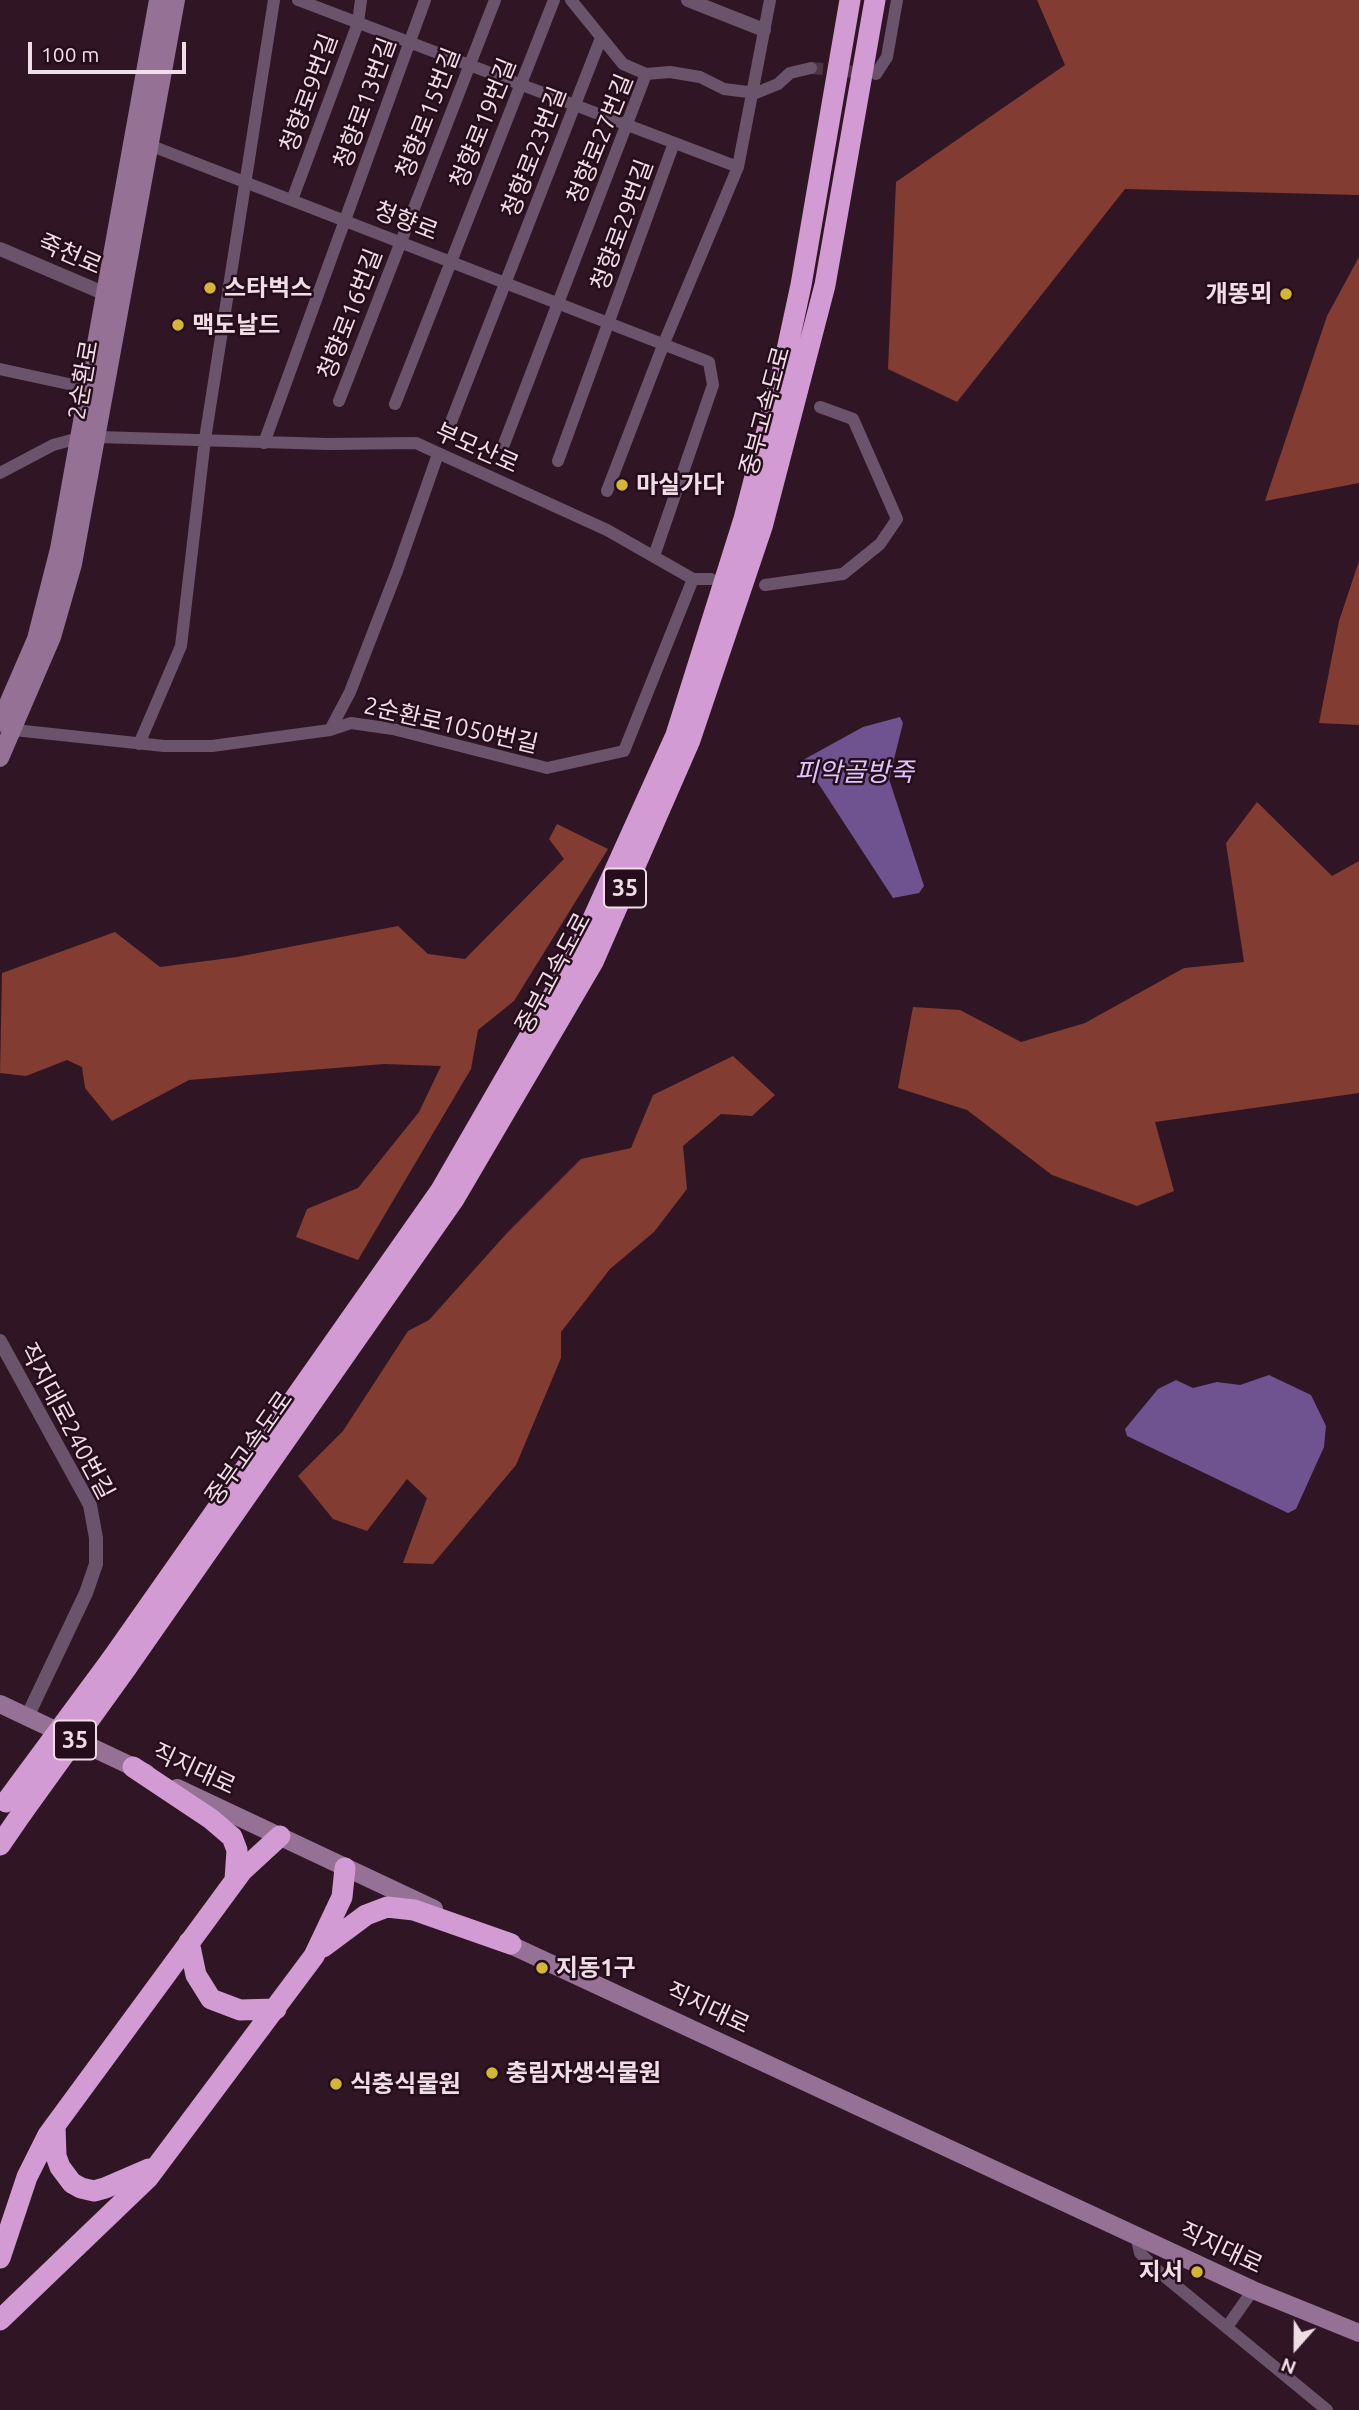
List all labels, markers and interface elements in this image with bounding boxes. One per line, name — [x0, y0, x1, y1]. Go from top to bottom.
scale bar — [32, 28, 189, 72]
street label: 청향로9번길 — [274, 30, 344, 156]
street label: 청향로13번길 — [328, 33, 402, 173]
text: 100 m — [41, 42, 99, 66]
street label: 청향로15번길 — [390, 44, 466, 182]
street label: 청향로19번길 — [444, 54, 522, 192]
street label: 청향로27번길 — [561, 70, 639, 208]
street label: 청향로23번길 — [496, 83, 572, 221]
street label: 청향로29번길 — [585, 155, 659, 295]
street label: 청향로 — [370, 196, 442, 246]
street label: 죽천로 — [34, 228, 106, 280]
street label: 청향로16번길 — [312, 245, 388, 383]
place label: 스타벅스 — [224, 274, 312, 302]
marker: 스타벅스 — [202, 280, 218, 296]
place label: 개똥뫼 — [1206, 280, 1272, 308]
marker: 개똥뫼 — [1278, 286, 1294, 302]
place label: 맥도날드 — [192, 311, 280, 339]
marker: 맥도날드 — [170, 317, 186, 333]
street label: 2순환로 — [62, 338, 104, 422]
street label: 중부고속도로 — [734, 343, 796, 479]
street label: 부모산로 — [431, 417, 523, 479]
place label: 마실가다 — [636, 471, 724, 499]
marker: 마실가다 — [614, 477, 630, 493]
street label: 2순환로1050번길 — [361, 691, 541, 759]
water label: 피악골방죽 — [794, 756, 914, 788]
road number: 35 — [604, 868, 646, 908]
street label: 중부고속도로 — [509, 908, 597, 1038]
street label: 직지대로240번길 — [14, 1338, 120, 1504]
street label: 중부고속도로 — [199, 1385, 299, 1511]
road number: 35 — [54, 1721, 96, 1760]
street label: 직지대로 — [148, 1737, 240, 1801]
place label: 지동1구 — [556, 1954, 636, 1982]
marker: 지동1구 — [534, 1960, 550, 1976]
street label: 직지대로 — [662, 1976, 754, 2040]
place label: 충림자생식물원 — [506, 2059, 661, 2087]
marker: 충림자생식물원 — [484, 2065, 500, 2081]
place label: 식충식물원 — [350, 2070, 460, 2098]
marker: 식충식물원 — [328, 2076, 344, 2092]
street label: 직지대로 — [1175, 2216, 1267, 2280]
place label: 지서 — [1139, 2258, 1183, 2286]
marker: 지서 — [1189, 2264, 1205, 2280]
north arrow — [1261, 2312, 1331, 2382]
text: N — [1278, 2354, 1299, 2379]

